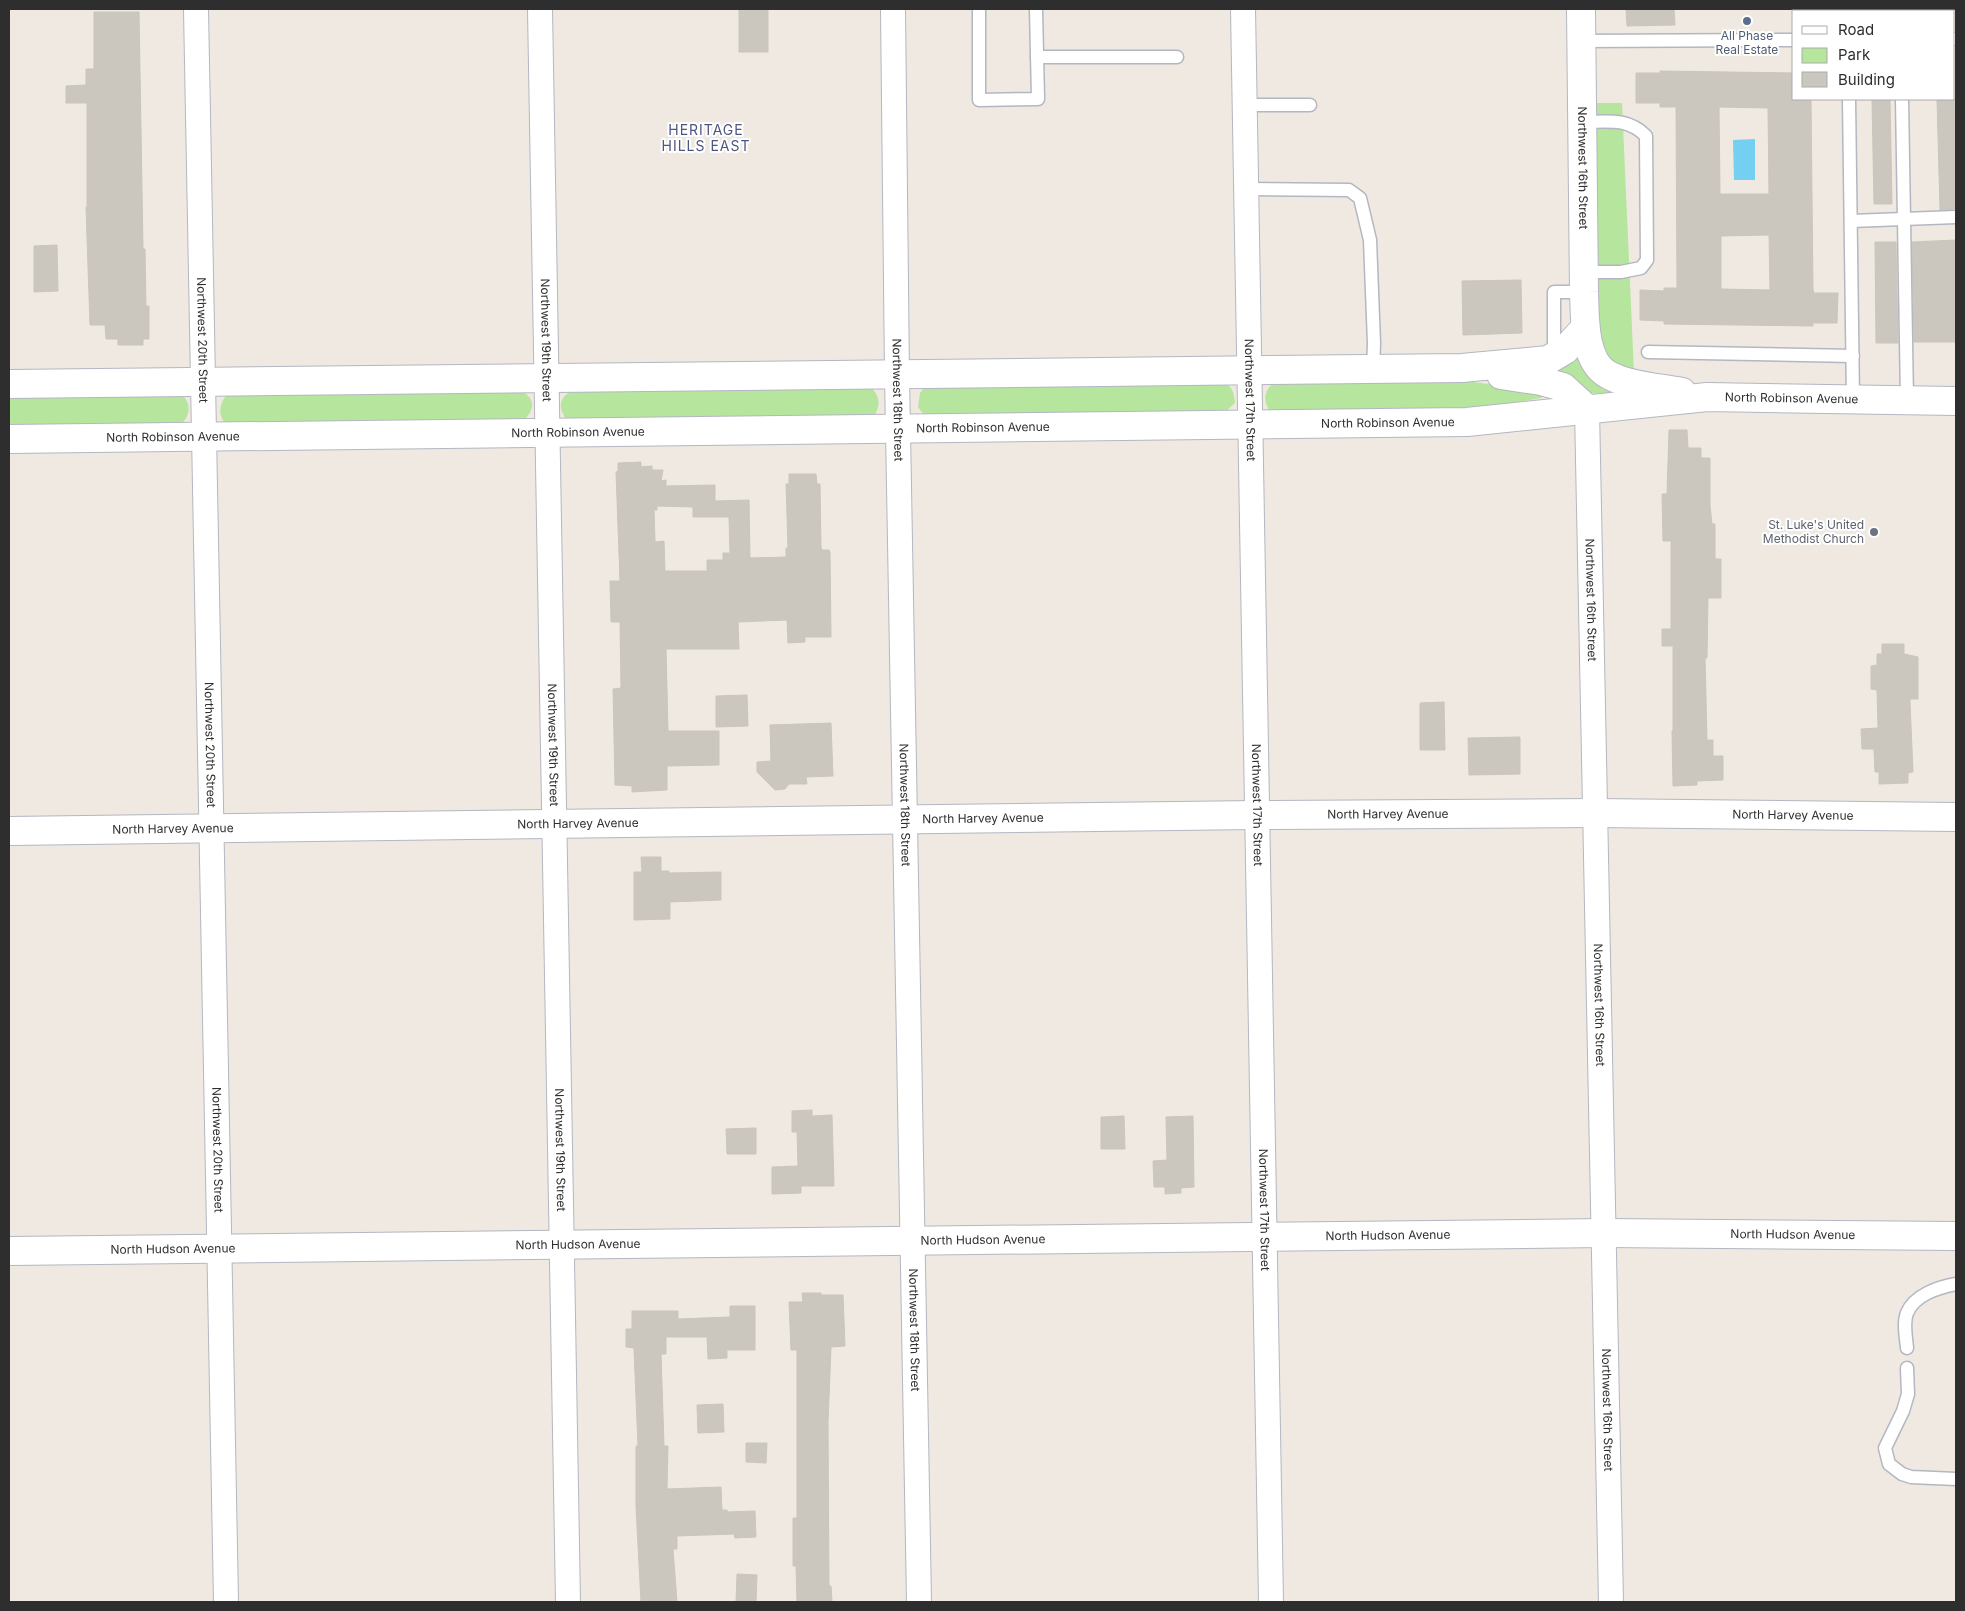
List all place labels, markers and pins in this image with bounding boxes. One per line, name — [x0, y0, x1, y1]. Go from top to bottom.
marker: All Phase Real Estate — [1741, 15, 1753, 27]
place label: All Phase Real Estate — [1716, 28, 1778, 57]
place label: St. Luke's United Methodist Church — [1763, 517, 1864, 546]
marker: St. Luke's United Methodist Church — [1868, 526, 1880, 538]

